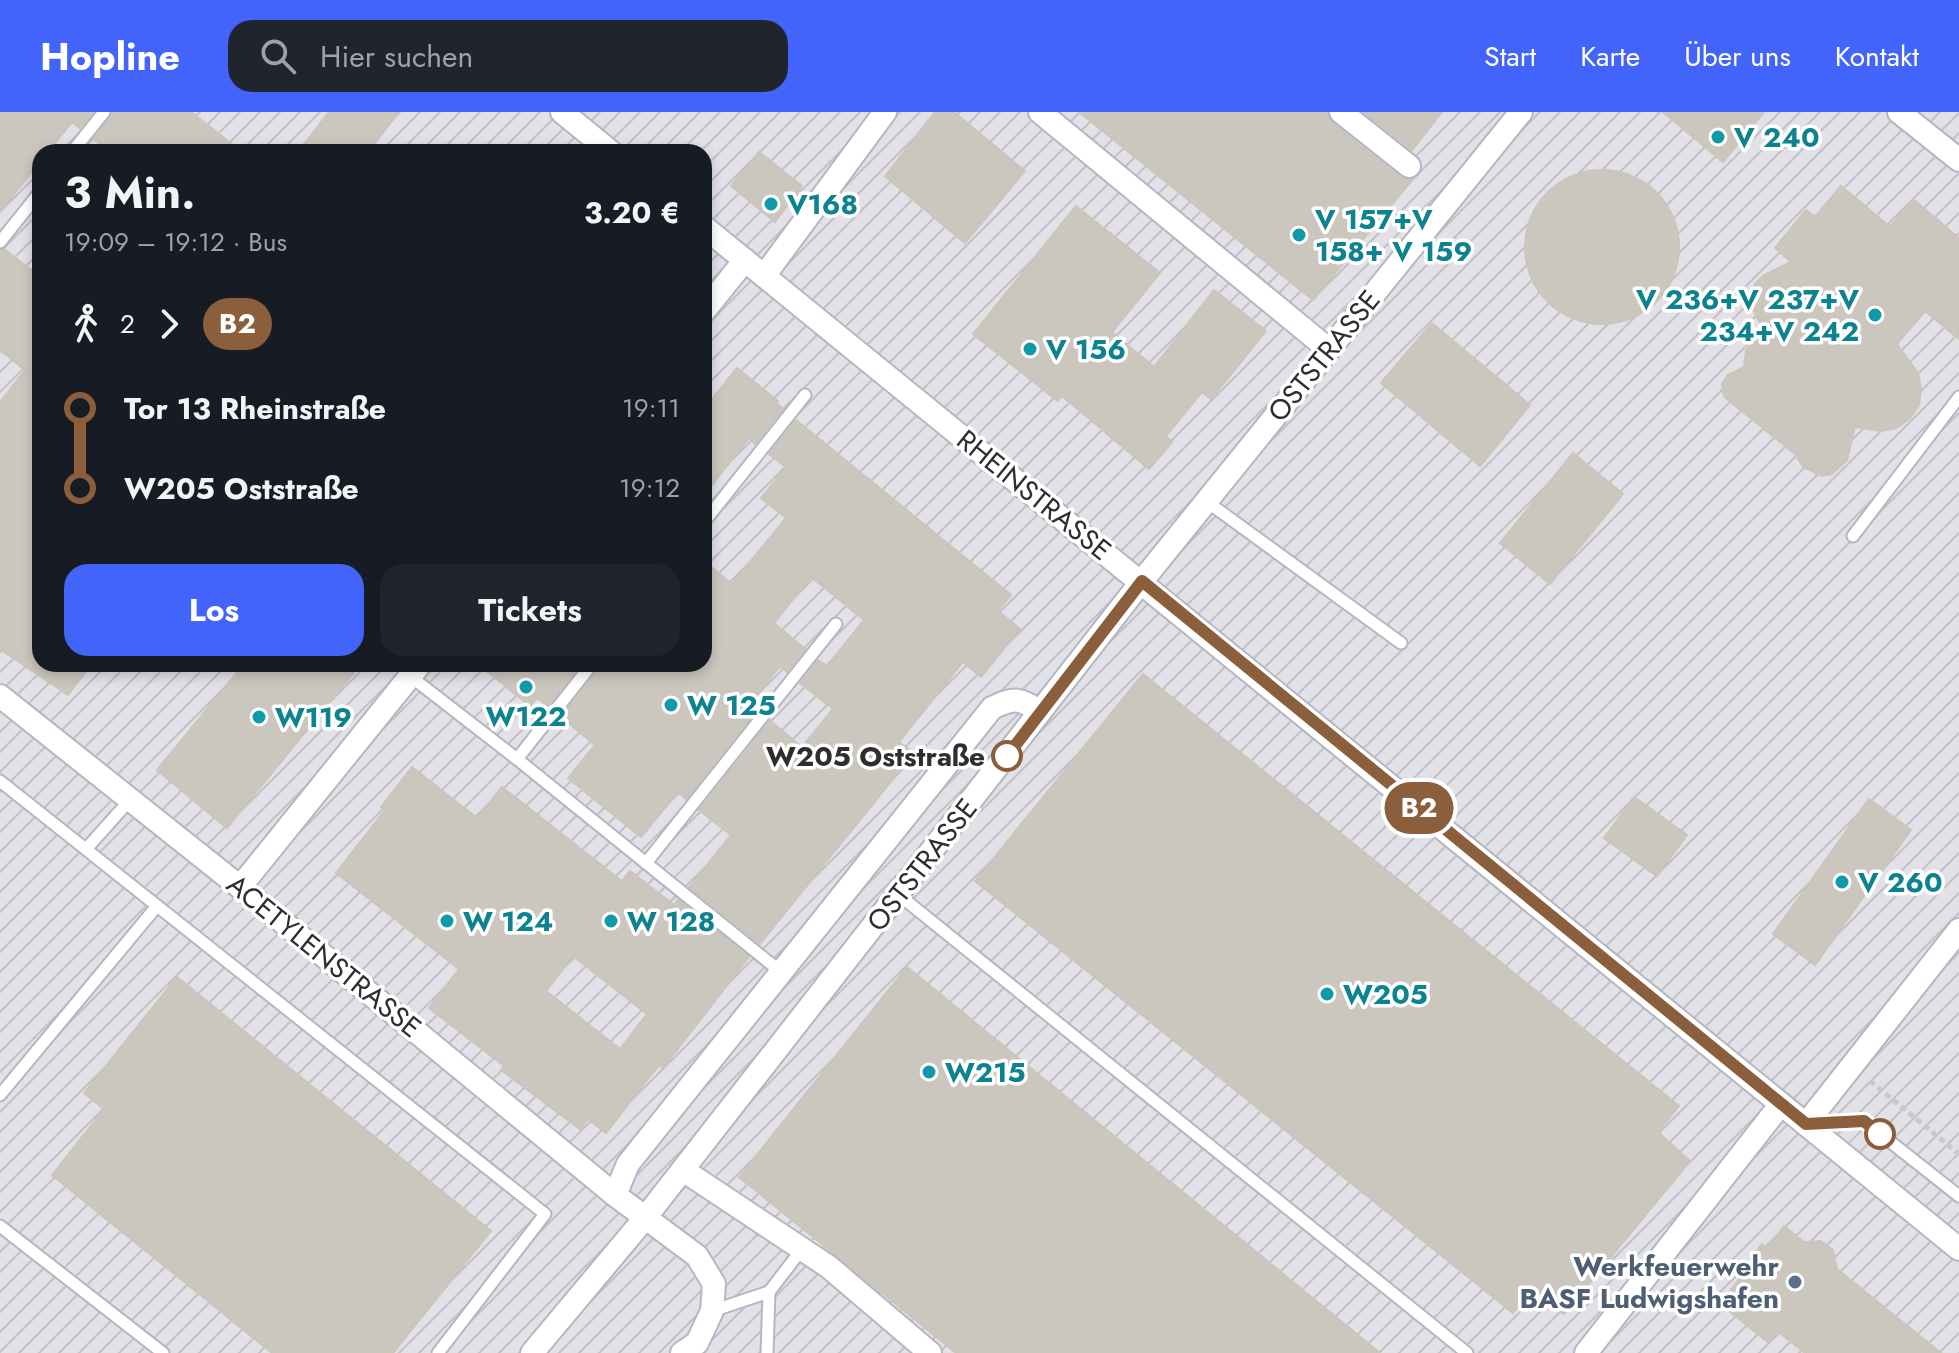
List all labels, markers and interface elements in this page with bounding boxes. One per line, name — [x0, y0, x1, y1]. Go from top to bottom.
search box — [228, 20, 788, 92]
text: Hopline — [40, 29, 180, 84]
icon: search — [256, 34, 300, 78]
text: Hier suchen — [320, 35, 473, 78]
text: Start — [1484, 36, 1536, 77]
text: Karte — [1580, 36, 1640, 77]
text: Über uns — [1684, 36, 1791, 77]
text: Kontakt — [1835, 36, 1919, 77]
place label: V 240 — [1733, 117, 1819, 158]
marker: V 240 — [1709, 128, 1727, 146]
text: 3 Min. — [64, 161, 195, 225]
place label: V168 — [786, 184, 858, 225]
text: 3.20 € — [584, 191, 680, 234]
marker: V168 — [762, 195, 780, 213]
place label: V 157+V 158+ V 159 — [1314, 199, 1472, 272]
text: 19:09 – 19:12 · Bus — [64, 223, 287, 261]
marker: V 157+V 158+ V 159 — [1290, 226, 1308, 244]
place label: V 236+V 237+V 234+V 242 — [1635, 279, 1859, 352]
street label: OSTSTRASSE — [1258, 281, 1390, 431]
icon: walk — [64, 302, 108, 346]
icon: forward — [147, 302, 191, 346]
text: B2 — [219, 303, 256, 344]
text: 2 — [120, 305, 135, 343]
marker: V 236+V 237+V 234+V 242 — [1866, 306, 1884, 324]
place label: V 156 — [1045, 329, 1126, 370]
marker: V 156 — [1021, 340, 1039, 358]
text: Tor 13 Rheinstraße — [124, 387, 386, 430]
text: 19:11 — [622, 389, 680, 427]
street label: RHEINSTRASSE — [948, 420, 1120, 570]
text: W205 Oststraße — [124, 467, 359, 510]
text: 19:12 — [619, 469, 680, 507]
button: Los — [64, 564, 364, 656]
button: Tickets — [380, 564, 680, 656]
marker: W122 — [517, 678, 535, 696]
place label: W 125 — [687, 685, 776, 726]
place label: W122 — [486, 696, 566, 737]
marker: W 125 — [662, 696, 680, 714]
place label: W119 — [275, 697, 352, 738]
marker: W119 — [250, 708, 268, 726]
place label: W205 Oststraße — [766, 736, 985, 777]
marker: W205 Oststraße — [992, 741, 1022, 771]
line badge: B2 — [1383, 782, 1455, 834]
text: B2 — [1401, 787, 1437, 828]
street label: OSTSTRASSE — [857, 790, 987, 940]
place label: V 260 — [1857, 862, 1943, 903]
street label: ACETYLENSTRASSE — [218, 865, 430, 1047]
marker: V 260 — [1833, 873, 1851, 891]
place label: W 124 — [463, 901, 553, 942]
place label: W 128 — [627, 901, 715, 942]
marker: W 124 — [438, 912, 456, 930]
marker: W 128 — [602, 912, 620, 930]
place label: W205 — [1343, 974, 1428, 1015]
marker: W205 — [1318, 985, 1336, 1003]
place label: W215 — [945, 1052, 1026, 1093]
marker: W215 — [920, 1063, 938, 1081]
unlabelled marker — [1865, 1119, 1895, 1149]
place label: Werkfeuerwehr BASF Ludwigshafen — [1520, 1246, 1779, 1319]
marker: Werkfeuerwehr BASF Ludwigshafen — [1786, 1273, 1804, 1291]

